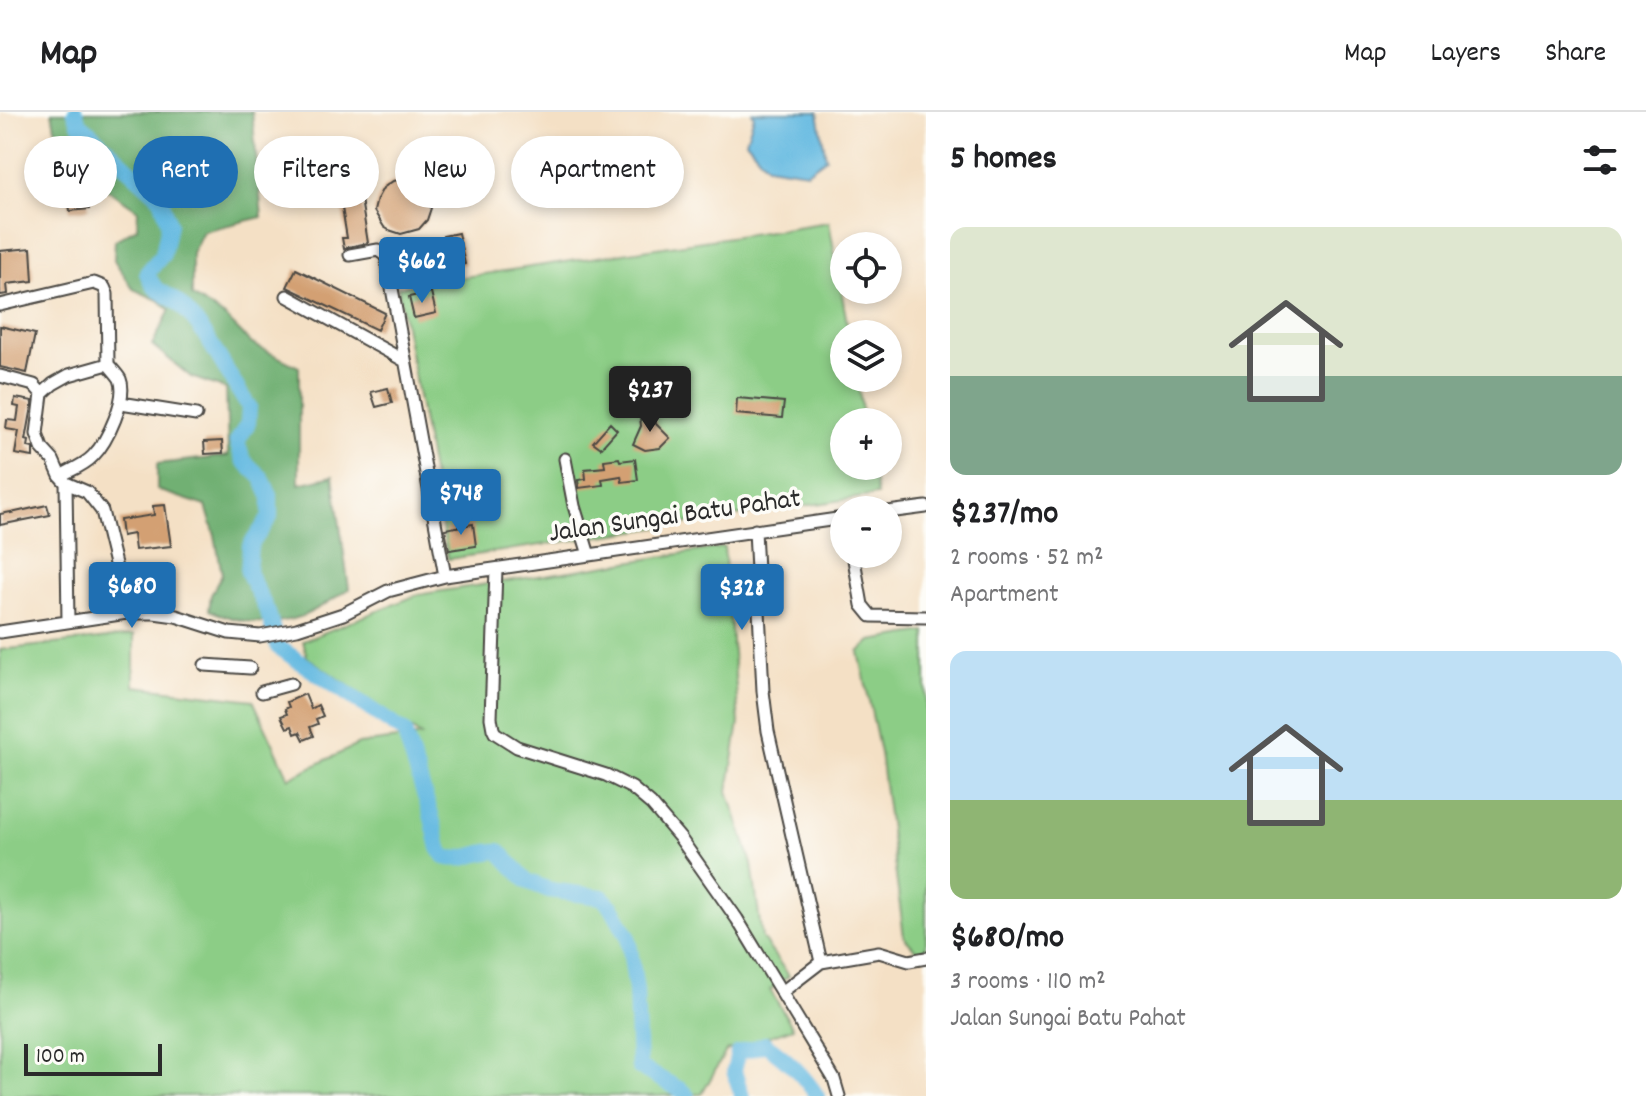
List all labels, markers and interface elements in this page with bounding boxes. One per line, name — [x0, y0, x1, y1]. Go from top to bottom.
text: Map — [40, 28, 98, 83]
text: Map — [1344, 35, 1387, 75]
text: Layers — [1431, 35, 1501, 75]
text: Share — [1545, 35, 1606, 75]
chip: Buy — [24, 136, 117, 208]
chip: Rent — [133, 136, 238, 208]
chip: Filters — [254, 136, 379, 208]
chip: New — [395, 136, 495, 208]
chip: Apartment — [511, 136, 684, 208]
text: 5 homes — [950, 136, 1057, 185]
icon: filters — [1578, 138, 1622, 182]
map controls — [830, 232, 902, 568]
button: locate — [830, 232, 902, 304]
pin: $662 — [375, 237, 469, 305]
text: $662 — [397, 244, 447, 281]
icon: home — [1214, 279, 1358, 423]
button: layers — [830, 320, 902, 392]
pin: $237 — [603, 366, 697, 434]
text: $237 — [627, 373, 673, 410]
button: + — [830, 408, 902, 480]
pin: $748 — [414, 469, 508, 537]
text: $748 — [439, 476, 483, 513]
street label: Jalan Sungai Batu Pahat — [546, 481, 804, 555]
text: $237/mo — [950, 491, 1058, 540]
button: − — [830, 496, 902, 568]
text: 2 rooms · 52 m² — [950, 540, 1103, 577]
pin: $680 — [85, 562, 179, 630]
pin: $328 — [695, 564, 789, 632]
text: $680 — [107, 569, 157, 606]
text: $328 — [719, 571, 765, 608]
text: Apartment — [950, 577, 1059, 614]
icon: home — [1214, 703, 1358, 847]
text: $680/mo — [950, 915, 1064, 964]
text: 3 rooms · 110 m² — [950, 964, 1106, 1001]
text: Jalan Sungai Batu Pahat — [950, 1001, 1186, 1038]
scale bar — [24, 1040, 162, 1076]
text: 100 m — [36, 1042, 85, 1073]

